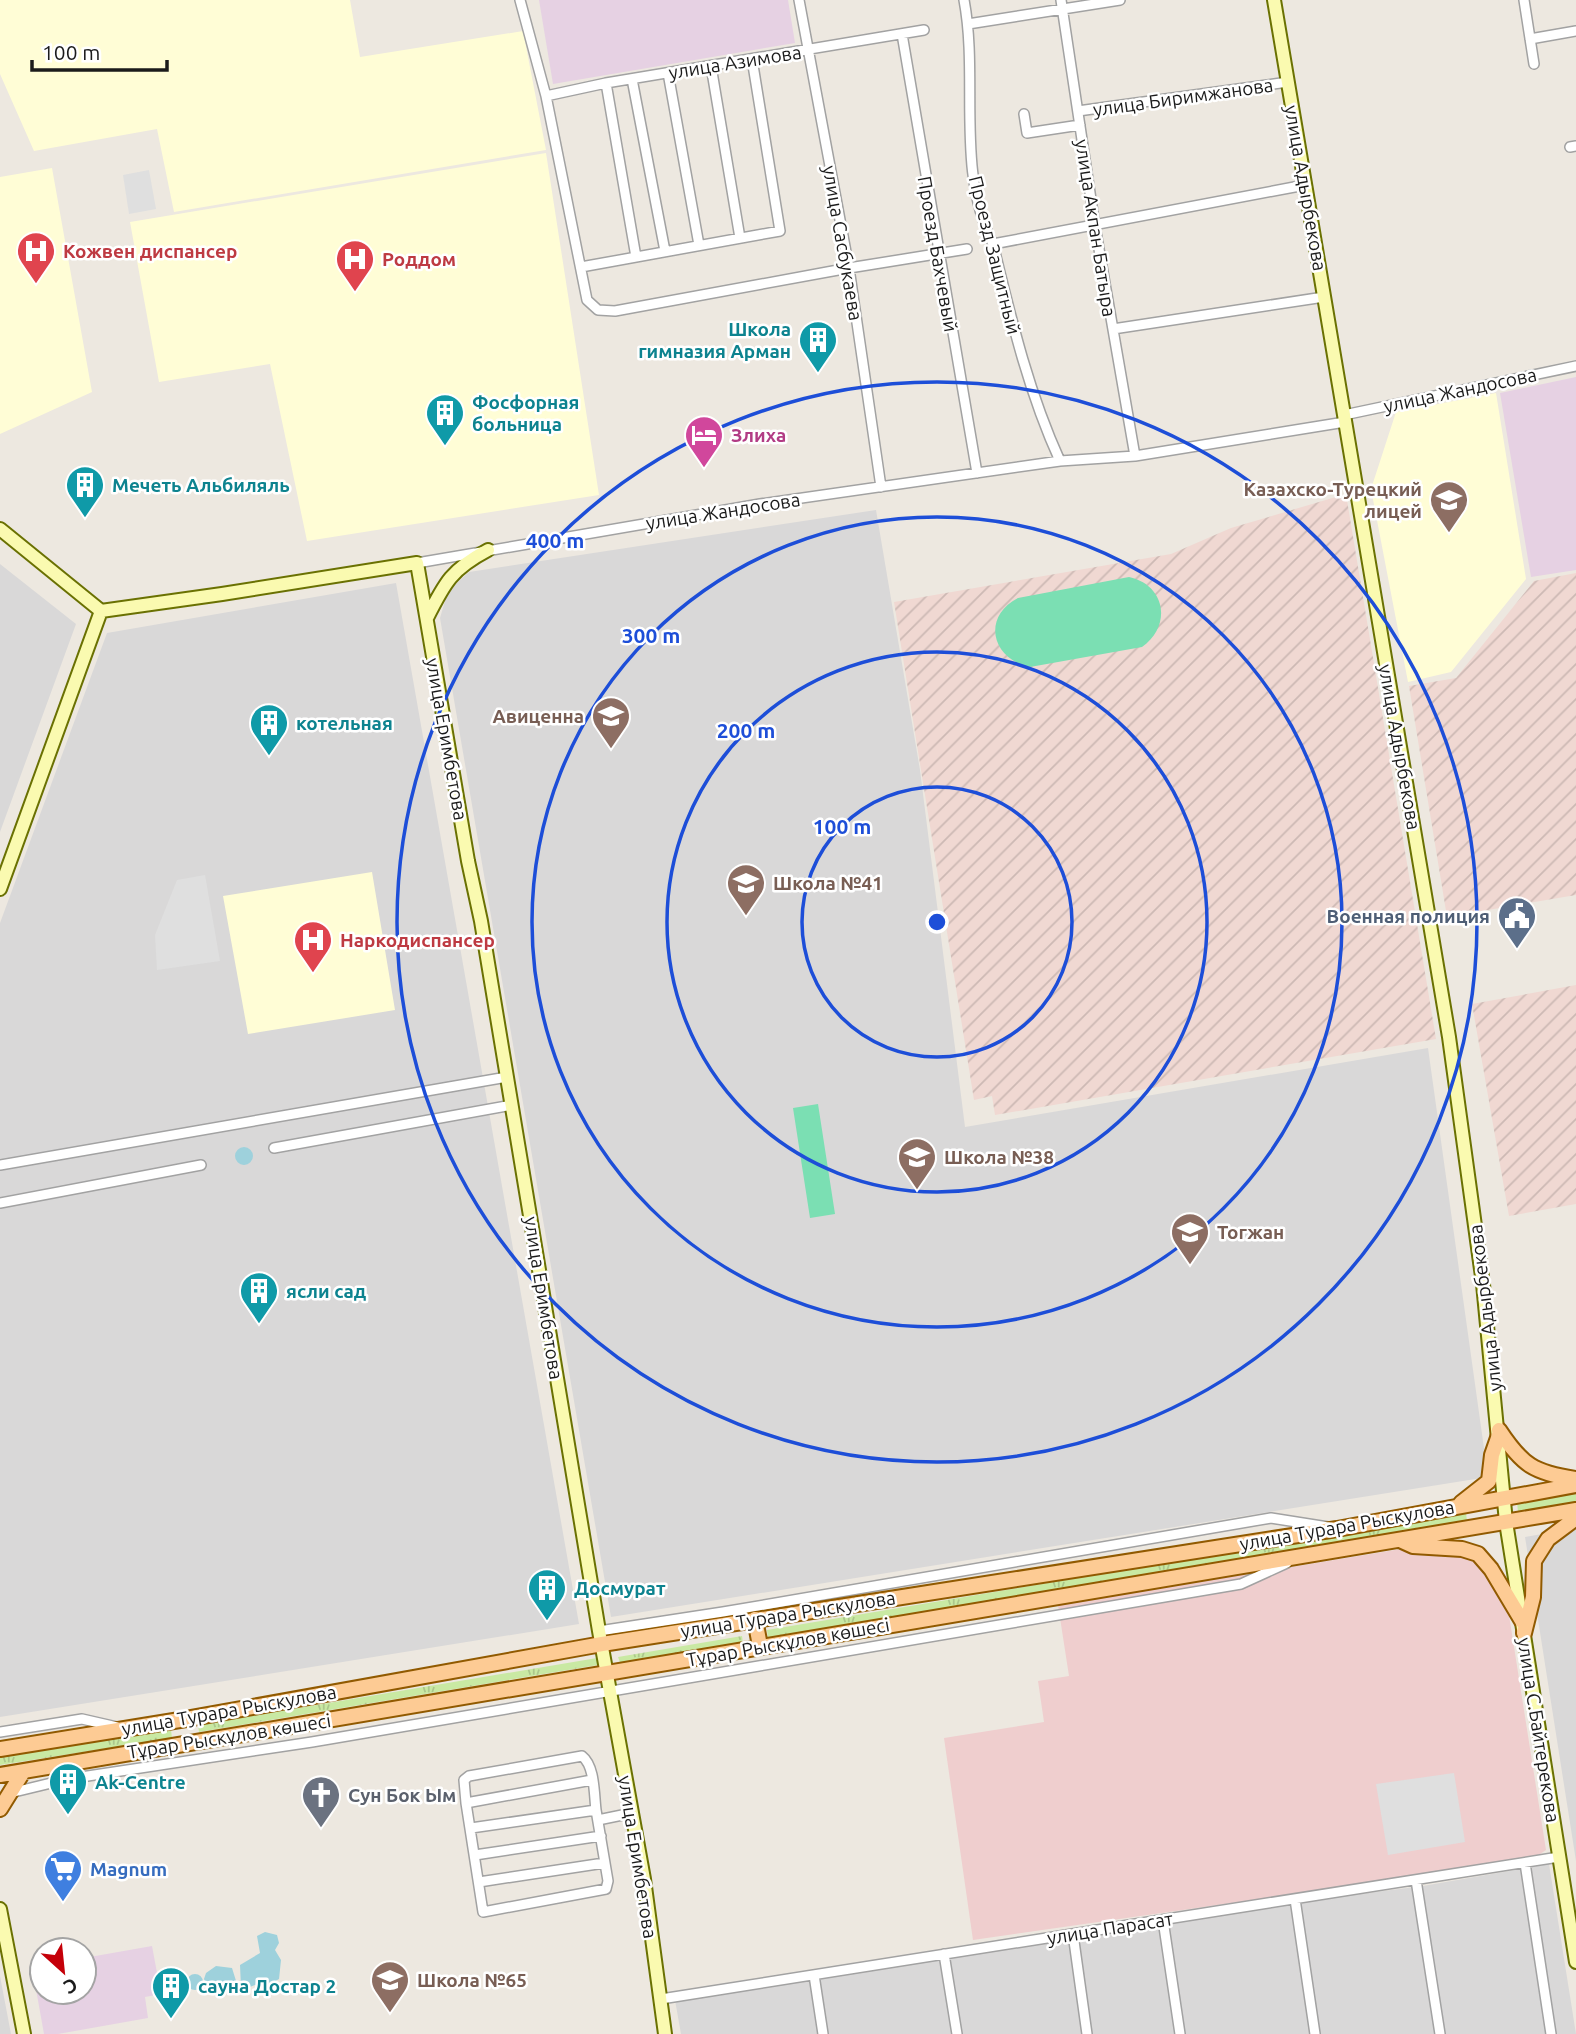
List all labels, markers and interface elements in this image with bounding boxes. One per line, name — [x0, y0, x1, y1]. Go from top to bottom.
scale bar — [32, 28, 166, 72]
text: 100 m — [42, 40, 100, 64]
street label: улица Азимова — [667, 41, 803, 83]
street label: улица Биримжанова — [1091, 73, 1275, 121]
street label: улица Адырбекова — [1281, 103, 1331, 273]
street label: улица Акпан Батыра — [1071, 138, 1121, 318]
street label: улица Сасбукаева — [819, 164, 867, 322]
street label: Проезд Защитный — [965, 173, 1025, 337]
street label: Проезд Бахчевый — [913, 174, 963, 334]
hospital icon: Кожвен диспансер — [15, 230, 57, 285]
hospital icon: Роддом — [334, 238, 376, 293]
place label: Кожвен диспансер — [63, 240, 237, 262]
place label: Роддом — [382, 248, 456, 270]
place label: Школа гимназия Арман — [638, 318, 791, 362]
building icon: Школа гимназия Арман — [797, 319, 839, 374]
street label: улица Жандосова — [1381, 363, 1539, 417]
place label: Фосфорная больница — [472, 391, 579, 435]
building icon: Фосфорная больница — [424, 392, 466, 447]
hotel icon: Злиха — [683, 414, 725, 469]
place label: Злиха — [731, 424, 786, 446]
building icon: Мечеть Альбиляль — [64, 464, 106, 519]
place label: Мечеть Альбиляль — [112, 474, 290, 496]
place label: Казахско-Турецкий лицей — [1243, 478, 1422, 522]
school or university icon: Казахско-Турецкий лицей — [1428, 479, 1470, 534]
street label: улица Жандосова — [644, 488, 802, 534]
text: 400 m — [526, 528, 584, 552]
text: 300 m — [622, 623, 680, 647]
street label: улица Еримбетова — [422, 656, 472, 822]
street label: улица Адырбекова — [1375, 662, 1425, 832]
school or university icon: Авиценна — [590, 695, 632, 750]
building icon: котельная — [248, 702, 290, 757]
place label: Авиценна — [492, 705, 584, 727]
place label: котельная — [296, 712, 393, 734]
text: 200 m — [717, 718, 775, 742]
text: 100 m — [813, 814, 871, 838]
school or university icon: Школа №41 — [725, 862, 767, 917]
place label: Школа №41 — [773, 872, 883, 894]
public building icon: Военная полиция — [1496, 895, 1538, 950]
place label: Военная полиция — [1327, 905, 1490, 927]
centre of rings — [925, 910, 949, 934]
hospital icon: Наркодиспансер — [292, 919, 334, 974]
place label: Наркодиспансер — [340, 929, 495, 951]
school or university icon: Школа №38 — [896, 1136, 938, 1191]
place label: Школа №38 — [944, 1146, 1054, 1168]
school or university icon: Тогжан — [1169, 1211, 1211, 1266]
street label: улица Еримбетова — [520, 1215, 568, 1381]
place label: Тогжан — [1217, 1221, 1284, 1243]
street label: улица Адырбекова — [1464, 1223, 1506, 1393]
building icon: ясли сад — [238, 1270, 280, 1325]
place label: ясли сад — [286, 1280, 367, 1302]
street label: улица Турара Рыскулова — [1238, 1495, 1456, 1555]
building icon: Досмурат — [526, 1567, 568, 1622]
place label: Досмурат — [574, 1577, 666, 1599]
street label: улица Турара Рыскулова — [679, 1586, 897, 1642]
street label: Тұрар Рыскұлов көшесі — [685, 1613, 891, 1671]
street label: улица С.Байтерекова — [1513, 1636, 1565, 1824]
street label: улица Турара Рыскулова — [120, 1680, 338, 1740]
street label: Тұрар Рыскұлов көшесі — [126, 1709, 332, 1763]
building icon: Ak-Centre — [47, 1761, 89, 1816]
place label: Ak-Centre — [95, 1771, 186, 1793]
church icon: Сун Бок Ым — [300, 1774, 342, 1829]
street label: улица Еримбетова — [614, 1774, 662, 1940]
place label: Сун Бок Ым — [348, 1784, 456, 1806]
supermarket icon: Magnum — [42, 1848, 84, 1903]
place label: Magnum — [90, 1858, 167, 1880]
street label: улица Парасат — [1045, 1907, 1175, 1949]
north arrow — [28, 1936, 98, 2006]
school or university icon: Школа №65 — [369, 1959, 411, 2014]
building icon: сауна Достар 2 — [150, 1965, 192, 2020]
place label: Школа №65 — [417, 1969, 527, 1991]
text: С — [60, 1974, 81, 1999]
place label: сауна Достар 2 — [198, 1975, 336, 1997]

